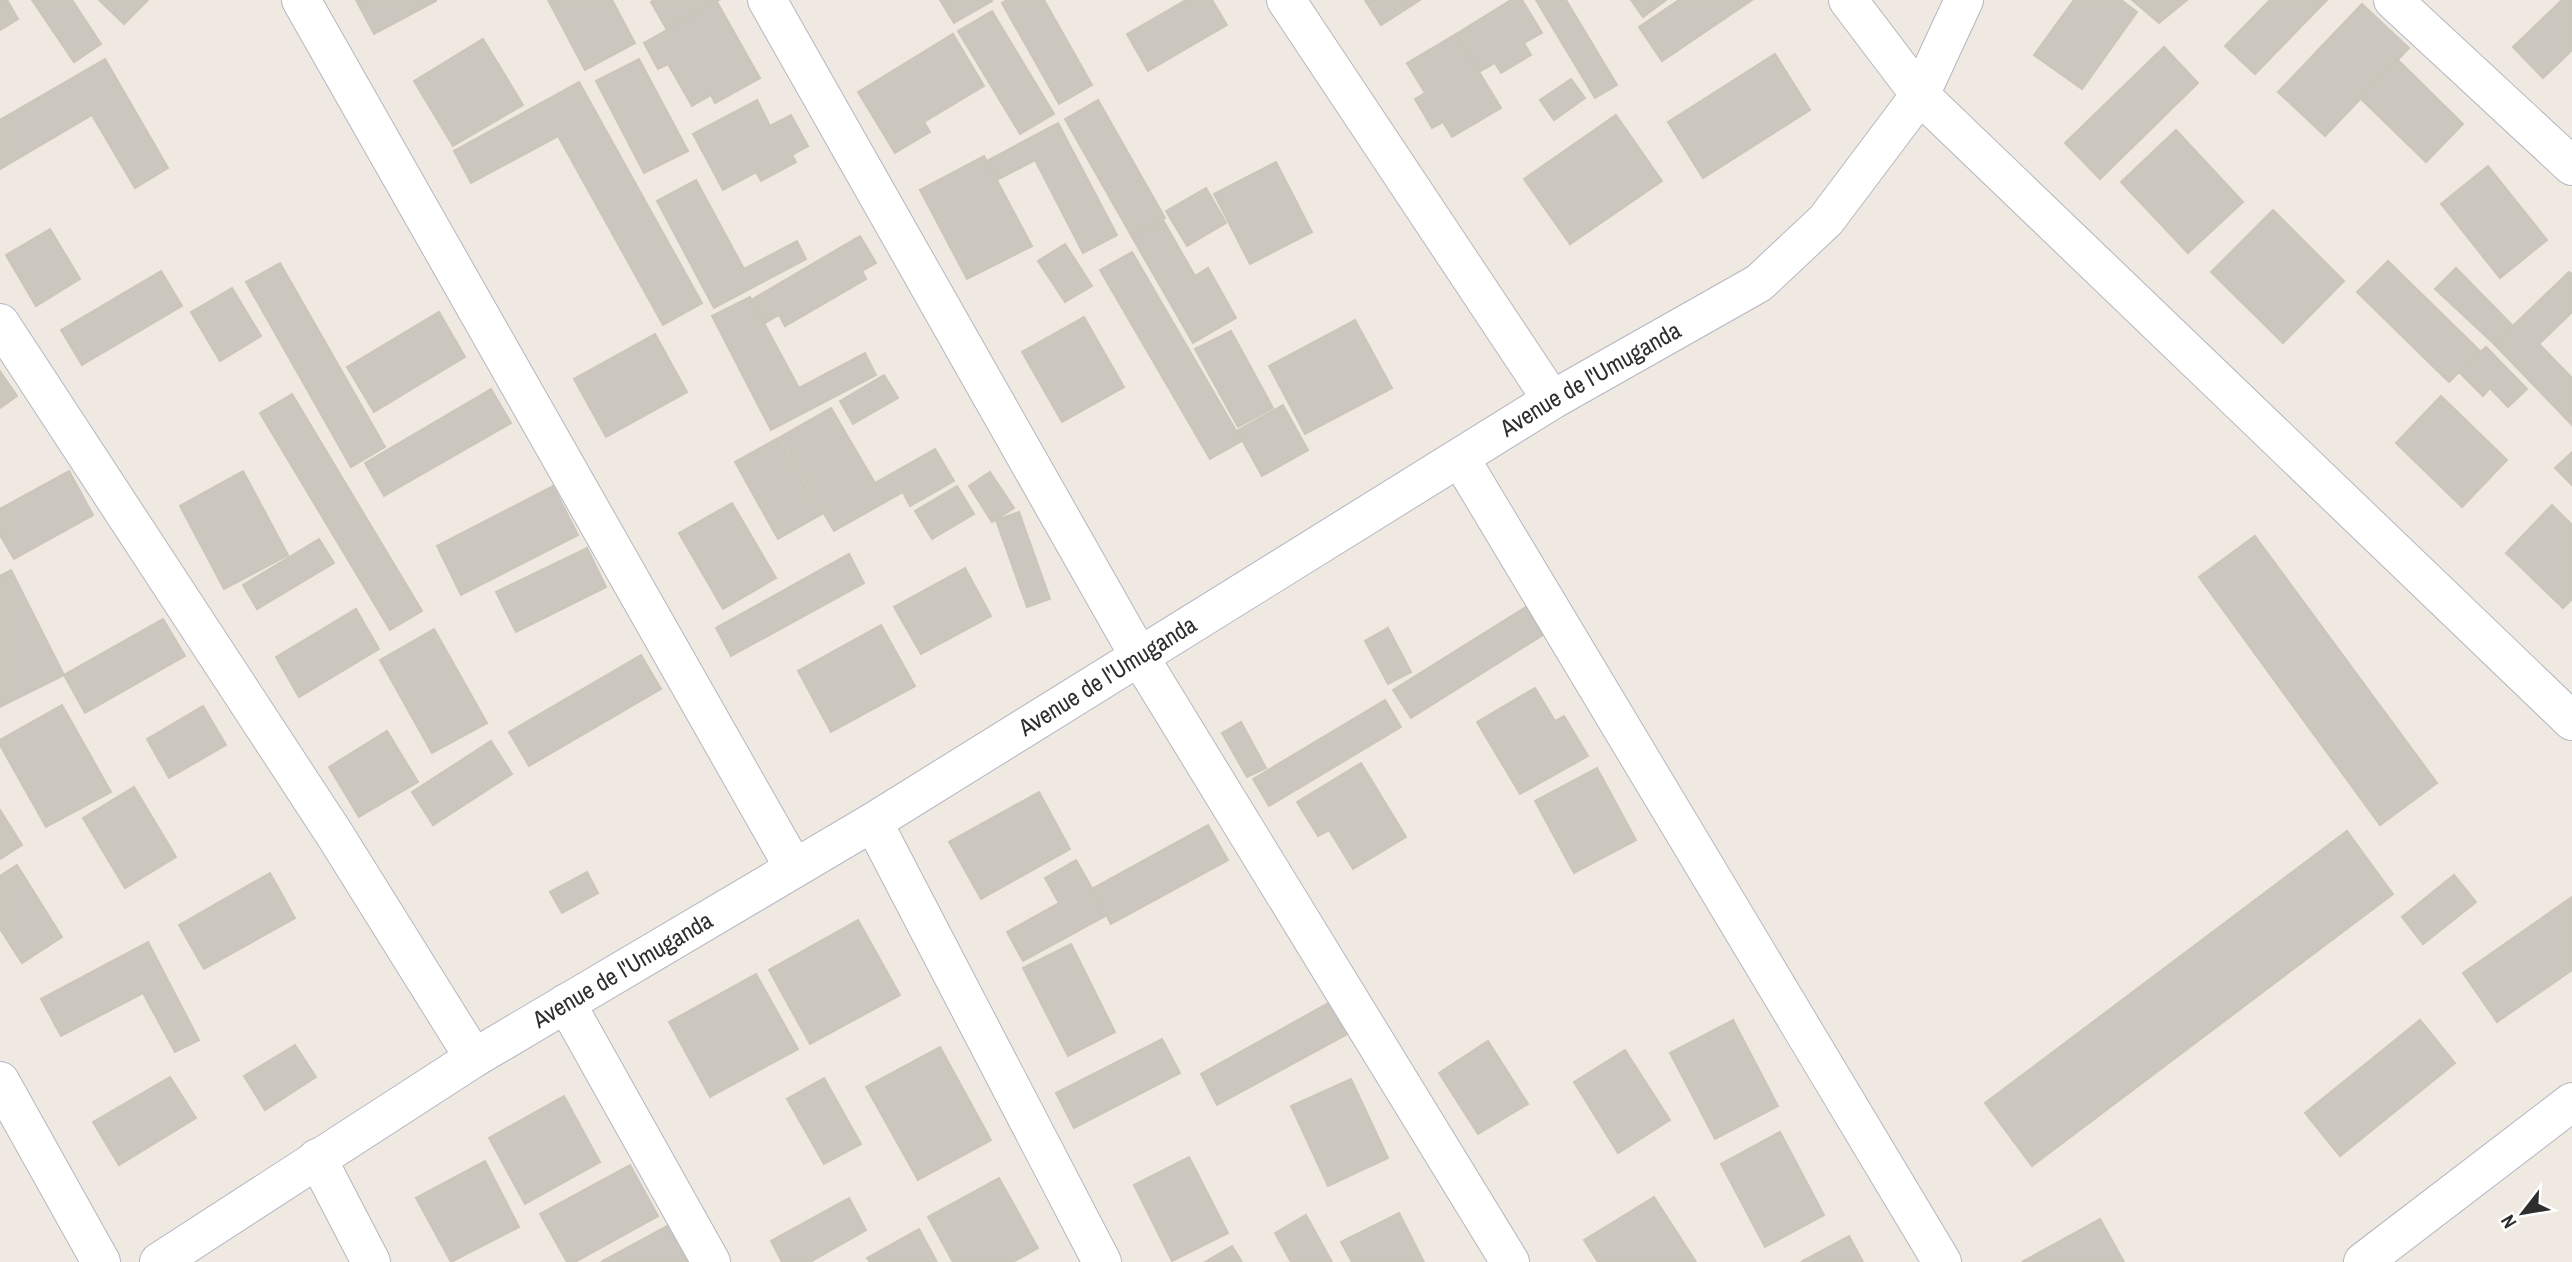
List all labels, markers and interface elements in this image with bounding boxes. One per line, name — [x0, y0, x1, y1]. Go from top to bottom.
street label: Avenue de l'Umuganda — [1493, 314, 1686, 444]
street label: Avenue de l'Umuganda — [1011, 608, 1202, 743]
street label: Avenue de l'Umuganda — [525, 904, 718, 1035]
north arrow — [2488, 1178, 2558, 1248]
text: N — [2494, 1210, 2522, 1233]

